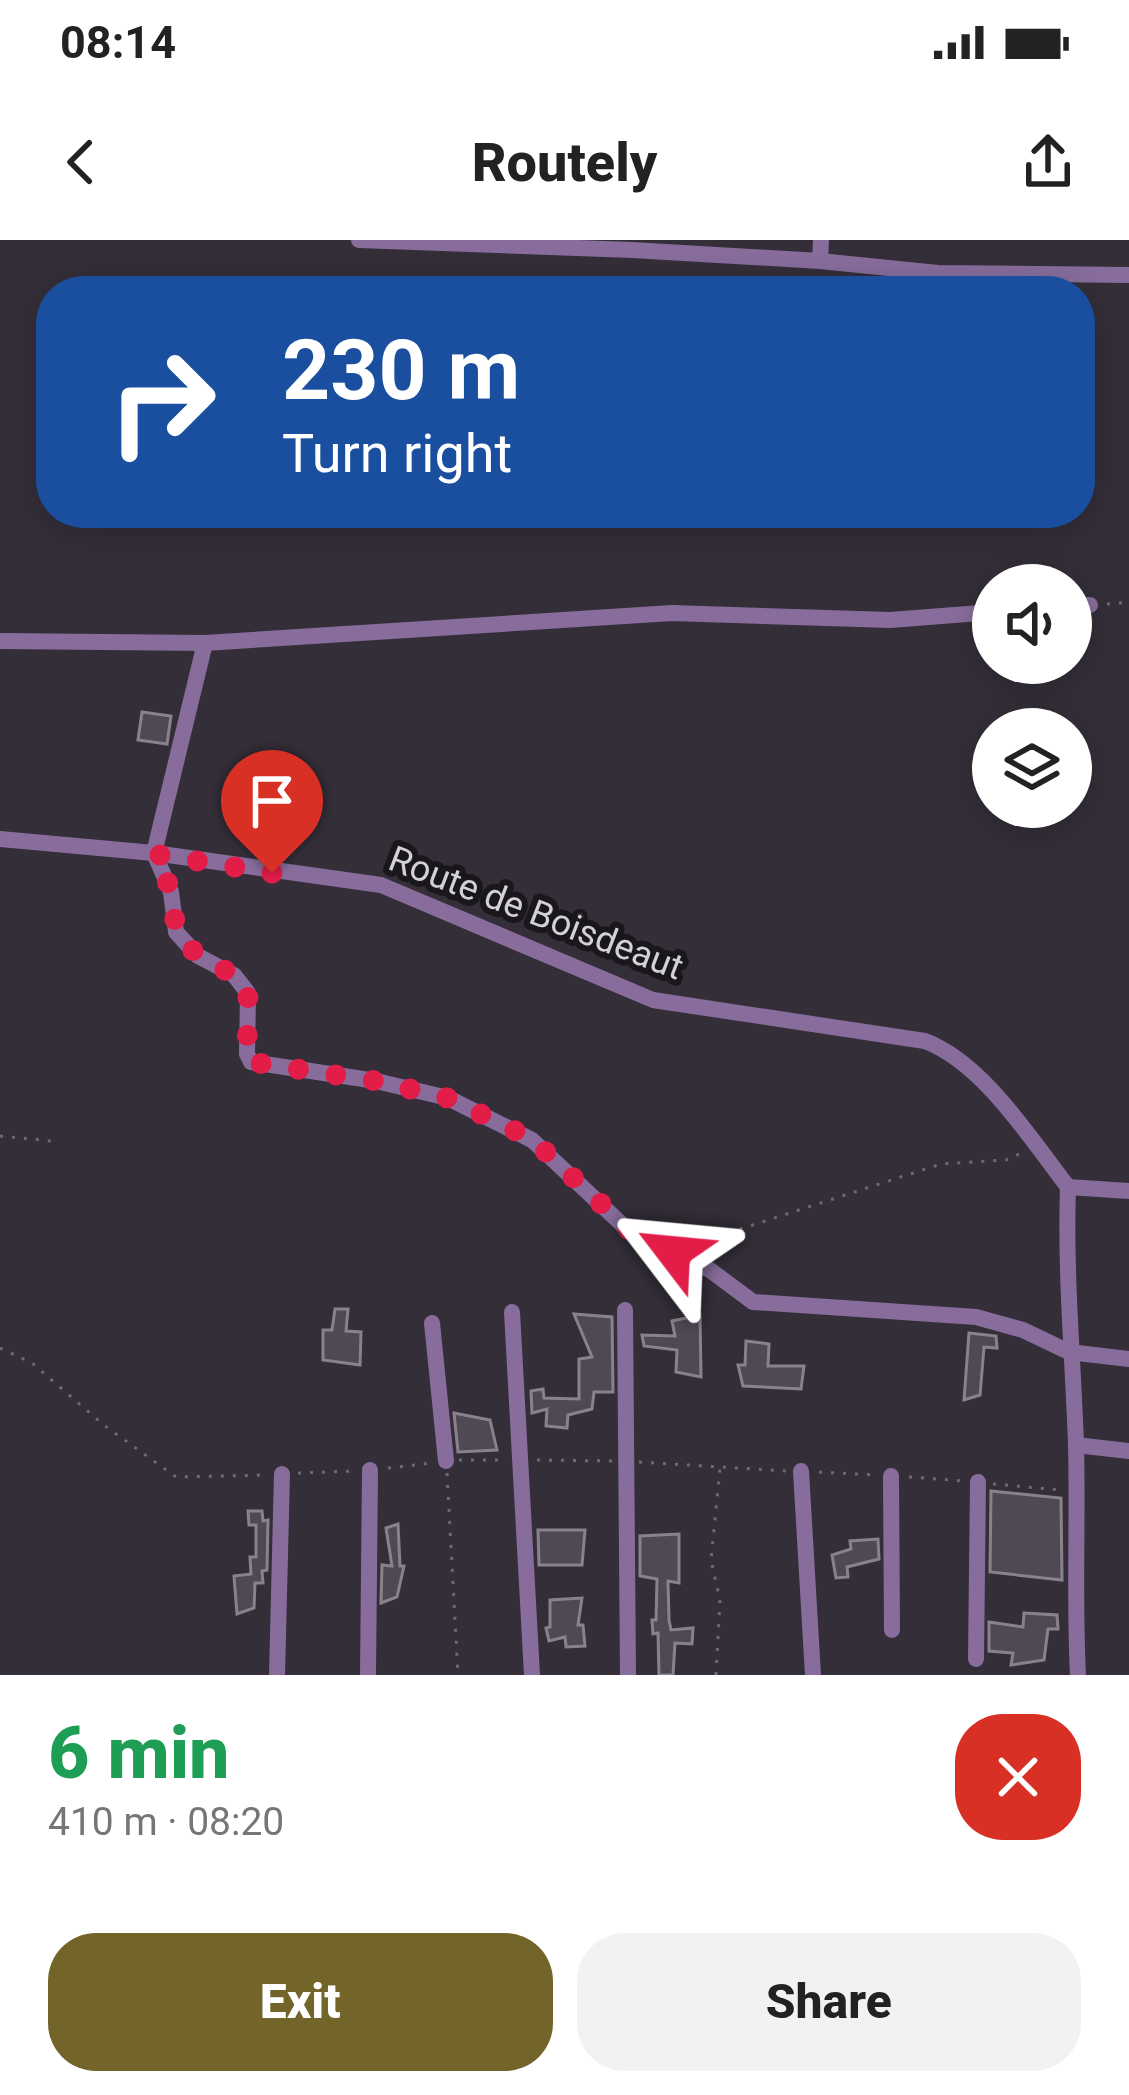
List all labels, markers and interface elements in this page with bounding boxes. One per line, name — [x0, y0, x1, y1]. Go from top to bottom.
text: 08:14 — [60, 16, 176, 69]
icon: back — [48, 129, 114, 195]
icon: share — [1015, 129, 1081, 195]
text: Routely — [472, 131, 657, 194]
text: 230 m — [282, 321, 520, 420]
icon: right — [84, 324, 240, 480]
text: Turn right — [282, 422, 512, 485]
map controls — [972, 564, 1092, 828]
button: sound — [972, 564, 1092, 684]
button: layers — [972, 708, 1092, 828]
pin — [221, 750, 323, 873]
icon: arrive — [239, 768, 305, 834]
street label: Route de Boisdeaut — [383, 838, 689, 988]
position arrow — [610, 1189, 736, 1315]
text: 6 min — [48, 1711, 230, 1796]
button: close — [955, 1714, 1081, 1840]
text: 410 m · 08:20 — [48, 1799, 284, 1845]
button: Exit — [48, 1933, 553, 2071]
button: Share — [577, 1933, 1081, 2071]

